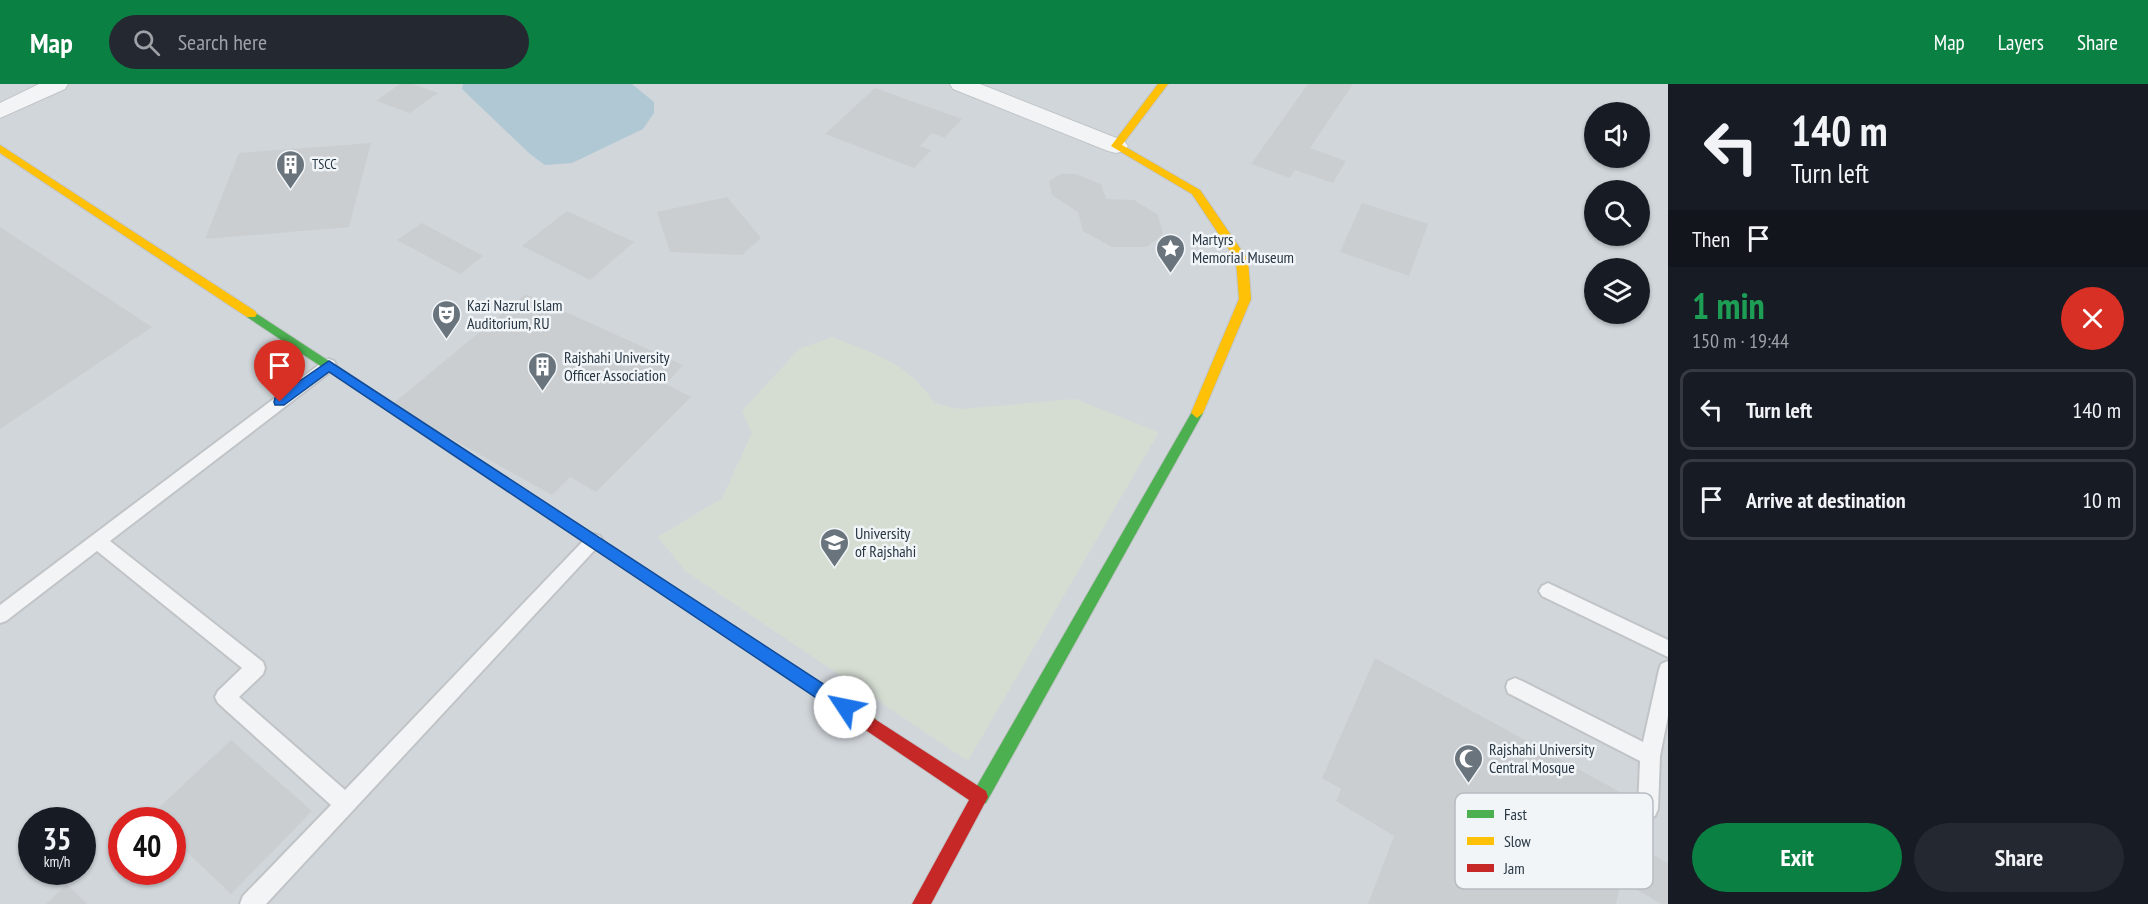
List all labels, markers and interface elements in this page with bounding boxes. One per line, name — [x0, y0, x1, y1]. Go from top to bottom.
search box — [109, 15, 529, 69]
text: Map — [30, 24, 73, 61]
icon: search — [130, 26, 163, 59]
text: Search here — [178, 28, 267, 56]
text: Map — [1934, 29, 1965, 56]
text: Layers — [1998, 29, 2044, 56]
text: Share — [2077, 29, 2118, 56]
map controls — [1584, 102, 1650, 324]
button: sound — [1584, 102, 1650, 168]
text: 140 m — [1791, 103, 1888, 158]
icon: left — [1692, 108, 1770, 186]
building icon: TSCC — [275, 148, 307, 190]
place label: TSCC — [312, 155, 337, 173]
text: Turn left — [1791, 156, 1869, 190]
button: search — [1584, 180, 1650, 246]
icon: arrive — [1742, 222, 1775, 255]
text: Then — [1692, 225, 1730, 253]
place label: Martyrs Memorial Museum — [1192, 229, 1294, 267]
place icon: Martyrs Memorial Museum — [1155, 232, 1187, 274]
button: layers — [1584, 258, 1650, 324]
text: 1 min — [1692, 282, 1765, 329]
button: close — [2061, 287, 2124, 350]
place label: Kazi Nazrul Islam Auditorium, RU — [467, 295, 562, 333]
theatre icon: Kazi Nazrul Islam Auditorium, RU — [430, 298, 462, 340]
text: 150 m · 19:44 — [1692, 328, 1789, 354]
pin — [254, 340, 305, 402]
place label: Rajshahi University Officer Association — [564, 347, 670, 385]
icon: arrive — [263, 349, 296, 382]
building icon: Rajshahi University Officer Association — [527, 350, 559, 392]
icon: left — [1695, 393, 1728, 426]
text: Turn left — [1746, 396, 1812, 424]
text: 140 m — [2072, 396, 2121, 424]
icon: arrive — [1695, 483, 1728, 516]
text: Arrive at destination — [1746, 486, 1906, 514]
text: 10 m — [2082, 486, 2121, 514]
place label: University of Rajshahi — [855, 523, 916, 561]
school or university icon: University of Rajshahi — [818, 526, 850, 568]
position arrow — [813, 675, 877, 739]
place label: Rajshahi University Central Mosque — [1489, 739, 1595, 777]
mosque icon: Rajshahi University Central Mosque — [1452, 742, 1484, 784]
legend — [1455, 793, 1653, 889]
text: Fast — [1504, 804, 1527, 824]
speed limit sign: 40 — [108, 807, 186, 885]
text: 35 — [43, 819, 71, 858]
button: Exit — [1692, 823, 1902, 892]
button: Share — [1914, 823, 2124, 892]
text: Slow — [1504, 831, 1531, 851]
text: km/h — [44, 852, 70, 871]
text: Jam — [1503, 858, 1525, 878]

